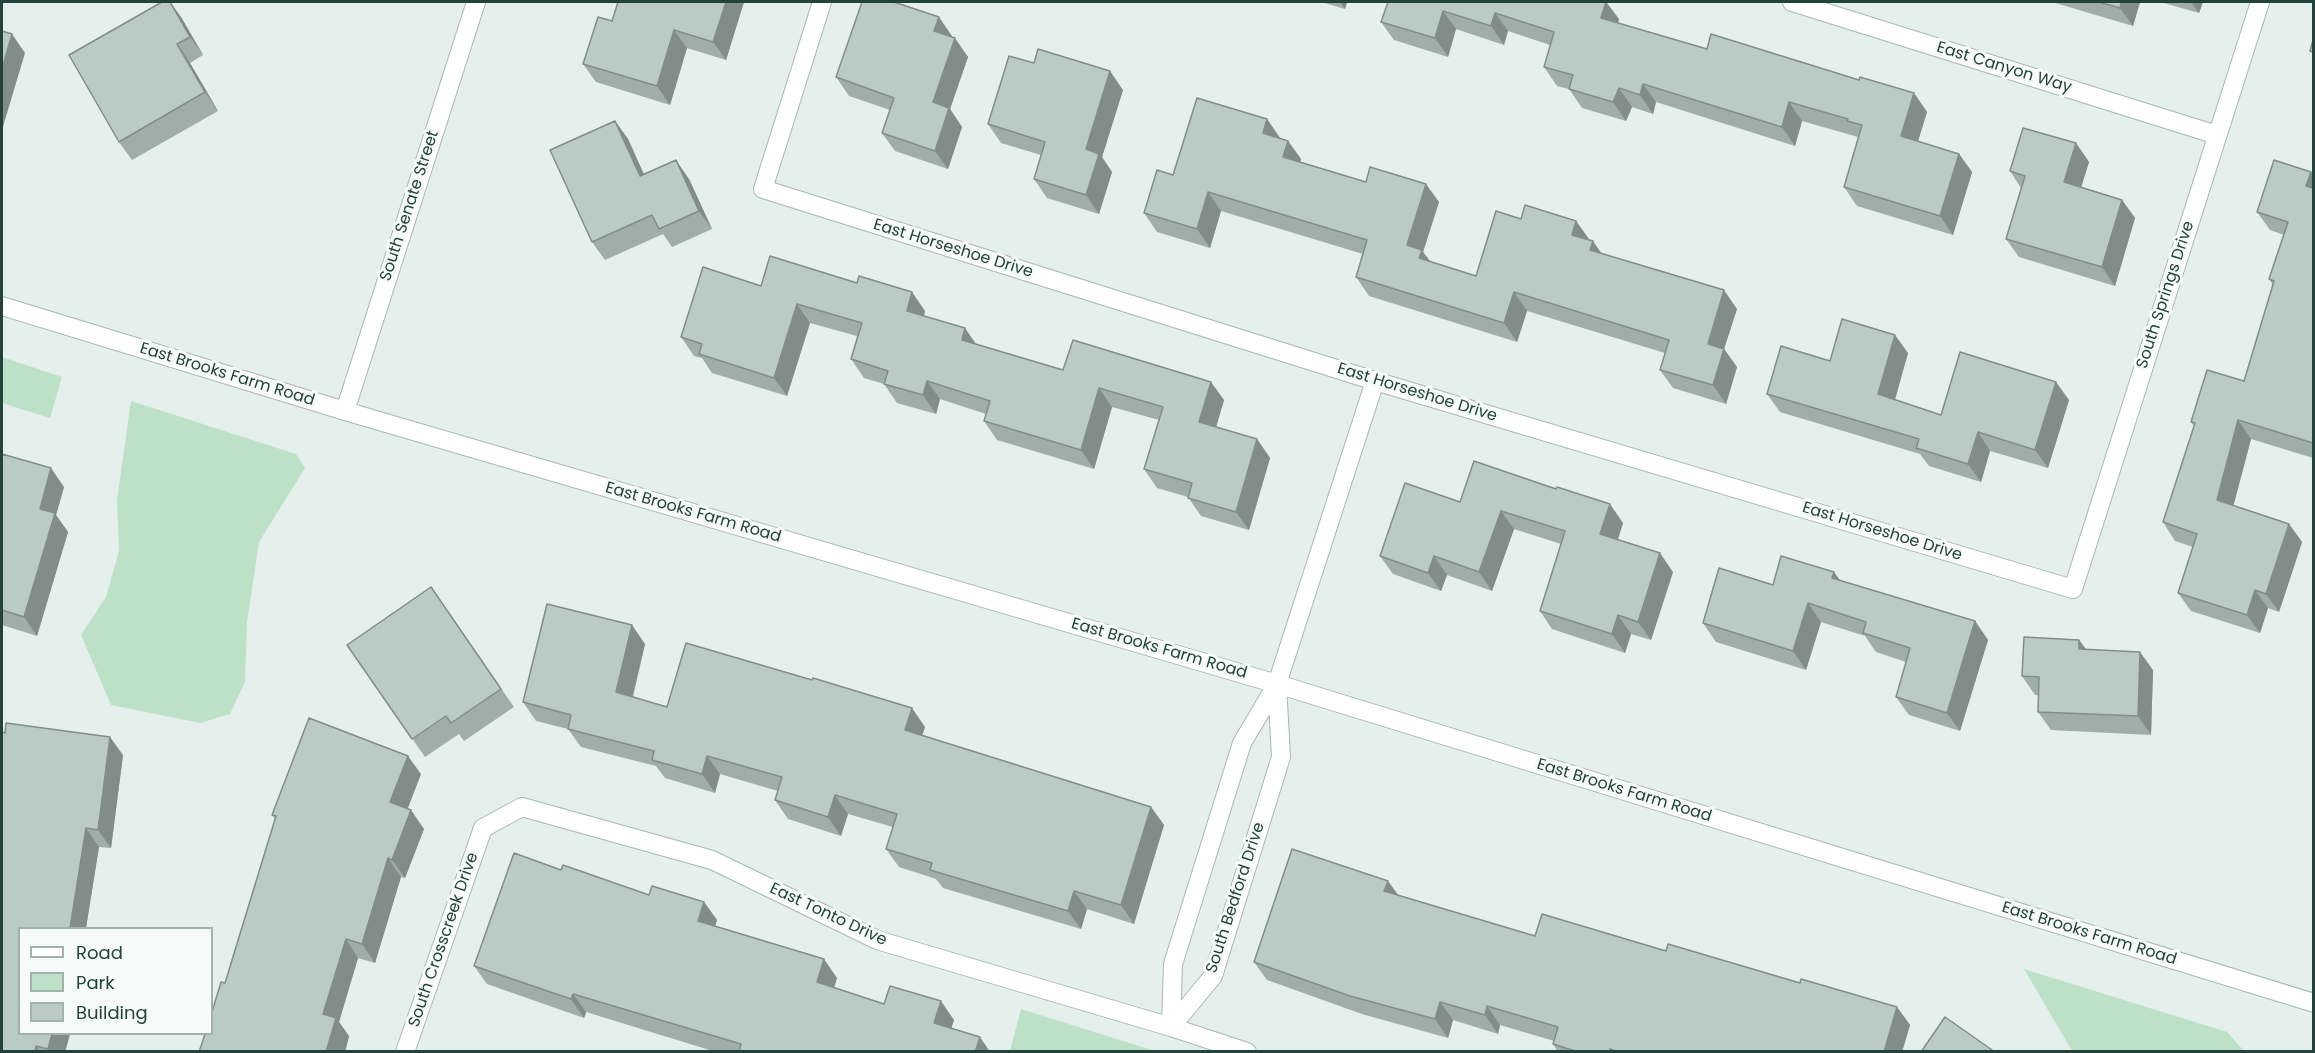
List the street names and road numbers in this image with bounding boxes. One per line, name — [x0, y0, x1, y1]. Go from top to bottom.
street label: East Canyon Way — [1934, 38, 2074, 98]
street label: South Senate Street — [377, 128, 443, 284]
street label: East Horseshoe Drive — [871, 216, 1035, 282]
street label: South Springs Drive — [2133, 219, 2199, 371]
street label: East Brooks Farm Road — [137, 339, 317, 411]
street label: East Horseshoe Drive — [1335, 360, 1499, 426]
street label: East Brooks Farm Road — [603, 479, 783, 547]
street label: East Horseshoe Drive — [1800, 499, 1964, 565]
street label: East Brooks Farm Road — [1069, 615, 1249, 683]
street label: East Brooks Farm Road — [1534, 755, 1714, 827]
street label: South Bedford Drive — [1203, 820, 1269, 976]
street label: South Crosscreek Drive — [405, 850, 483, 1030]
street label: East Tonto Drive — [766, 879, 890, 951]
street label: East Brooks Farm Road — [1999, 898, 2179, 970]

